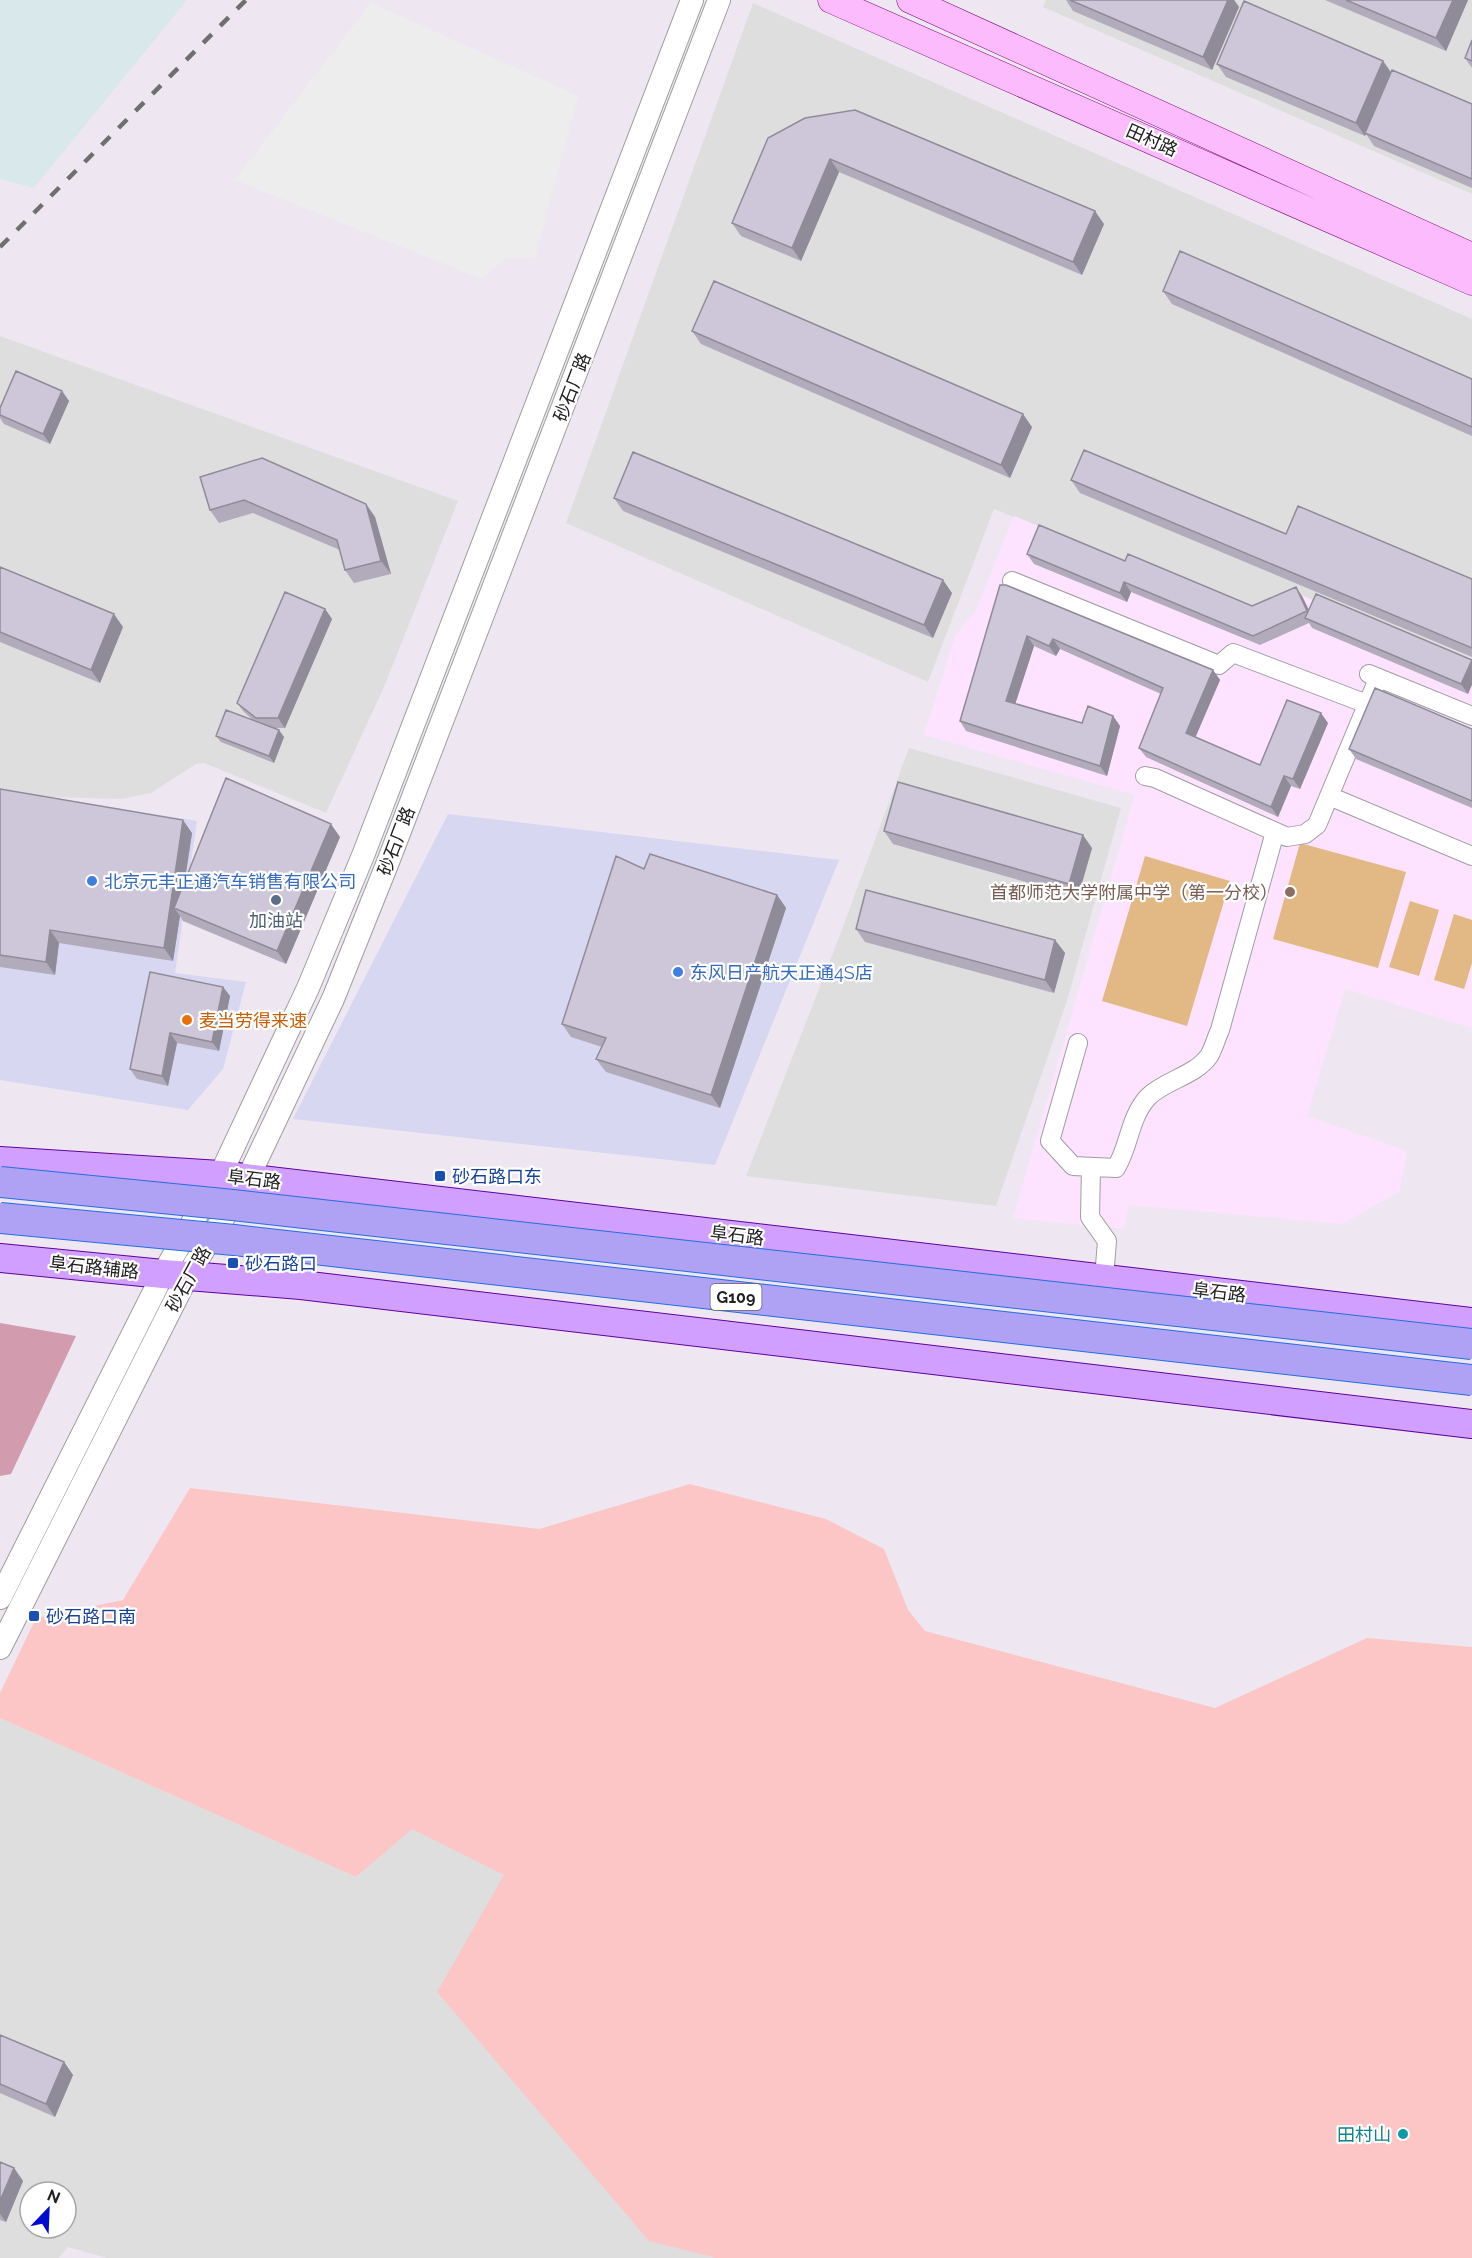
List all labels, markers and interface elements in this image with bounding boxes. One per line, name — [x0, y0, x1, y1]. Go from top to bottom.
street label: 田村路 — [1123, 119, 1181, 161]
street label: 砂石厂路 — [549, 350, 595, 424]
street label: 砂石厂路 — [373, 804, 419, 878]
place label: 北京元丰正通汽车销售有限公司 — [104, 871, 356, 892]
marker: 北京元丰正通汽车销售有限公司 — [85, 874, 99, 888]
place label: 首都师范大学附属中学（第一分校） — [990, 882, 1278, 903]
marker: 首都师范大学附属中学（第一分校） — [1283, 885, 1297, 899]
marker: 加油站 — [269, 893, 283, 907]
place label: 加油站 — [249, 910, 303, 931]
place label: 东风日产航天正通4S店 — [690, 962, 873, 983]
marker: 东风日产航天正通4S店 — [671, 965, 685, 979]
place label: 麦当劳得来速 — [199, 1010, 307, 1031]
marker: 麦当劳得来速 — [180, 1013, 194, 1027]
street label: 阜石路 — [226, 1165, 282, 1193]
place label: 砂石路口东 — [452, 1166, 542, 1187]
marker: 砂石路口东 — [433, 1169, 447, 1183]
street label: 阜石路 — [709, 1221, 765, 1249]
street label: 砂石厂路 — [161, 1242, 215, 1316]
street label: 阜石路辅路 — [48, 1252, 140, 1282]
place label: 砂石路口 — [245, 1253, 317, 1274]
marker: 砂石路口 — [226, 1256, 240, 1270]
street label: 阜石路 — [1191, 1278, 1247, 1306]
road number: G109 — [710, 1284, 762, 1310]
place label: 砂石路口南 — [46, 1606, 136, 1627]
marker: 砂石路口南 — [27, 1609, 41, 1623]
place label: 田村山 — [1337, 2124, 1391, 2145]
marker: 田村山 — [1396, 2127, 1410, 2141]
north arrow — [18, 2180, 78, 2240]
text: N — [44, 2186, 63, 2208]

